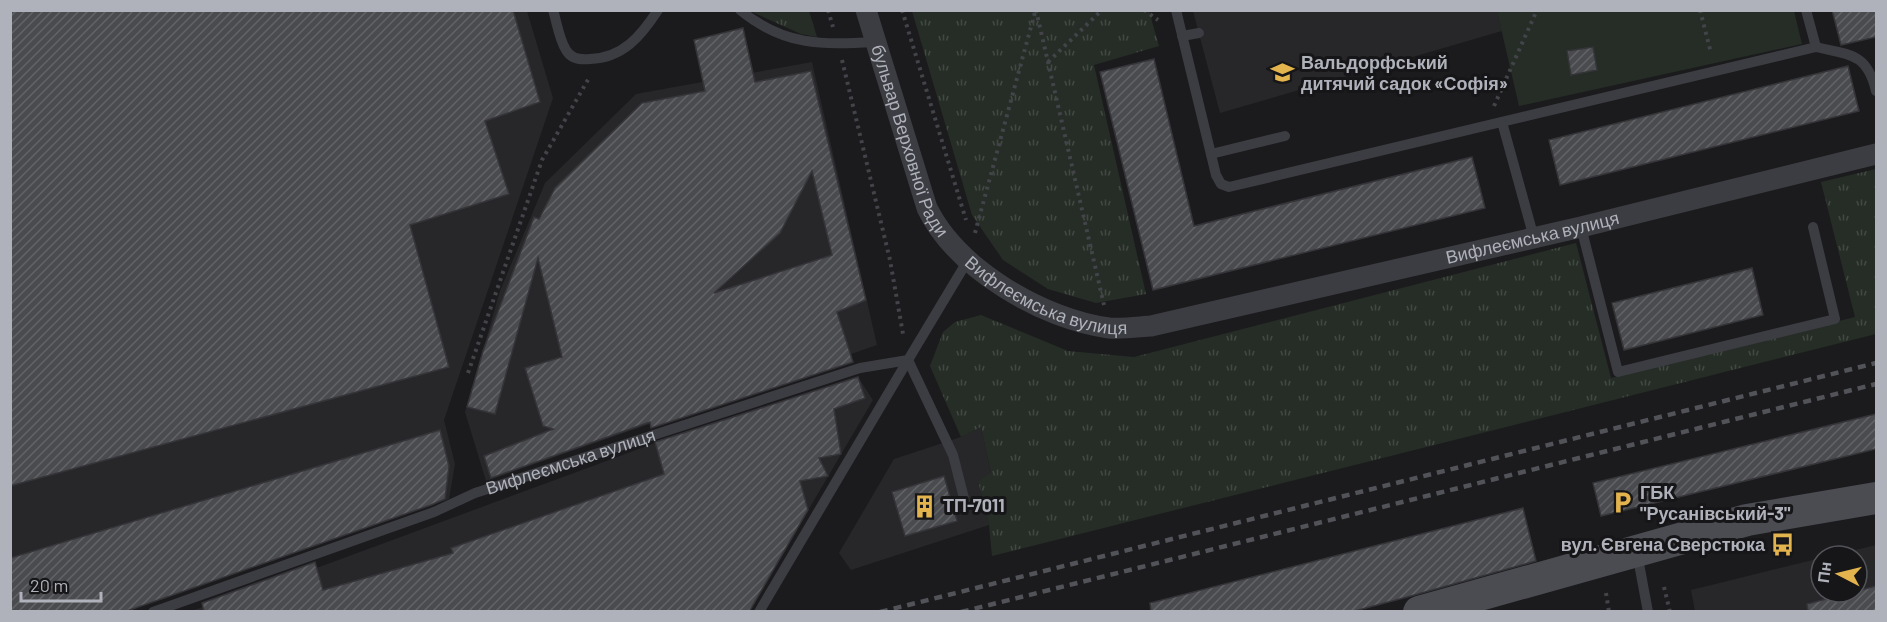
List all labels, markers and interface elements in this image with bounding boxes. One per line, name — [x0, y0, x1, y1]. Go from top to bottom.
street label: бульвар Верховної Ради — [867, 42, 954, 241]
place label: Вальдорфський дитячий садок «Софія» — [1301, 51, 1508, 94]
school or university icon: Вальдорфський дитячий садок «Софія» — [1270, 60, 1296, 86]
street label: Вифлеємська вулиця — [1443, 206, 1621, 268]
street label: Вифлеємська вулиця — [961, 251, 1128, 338]
street label: Вифлеємська вулиця — [483, 423, 658, 499]
place label: ГБК "Русанівський-3" — [1640, 481, 1791, 524]
parking icon: ГБК "Русанівський-3" — [1609, 490, 1635, 516]
building icon: ТП-7011 — [912, 493, 938, 519]
place label: ТП-7011 — [943, 494, 1005, 516]
bus stop icon: вул. Євгена Сверстюка — [1770, 532, 1796, 558]
place label: вул. Євгена Сверстюка — [1561, 533, 1766, 555]
north arrow — [1809, 544, 1869, 604]
text: Пн — [1813, 560, 1834, 584]
scale bar — [21, 565, 100, 603]
text: 20 m — [30, 574, 68, 596]

